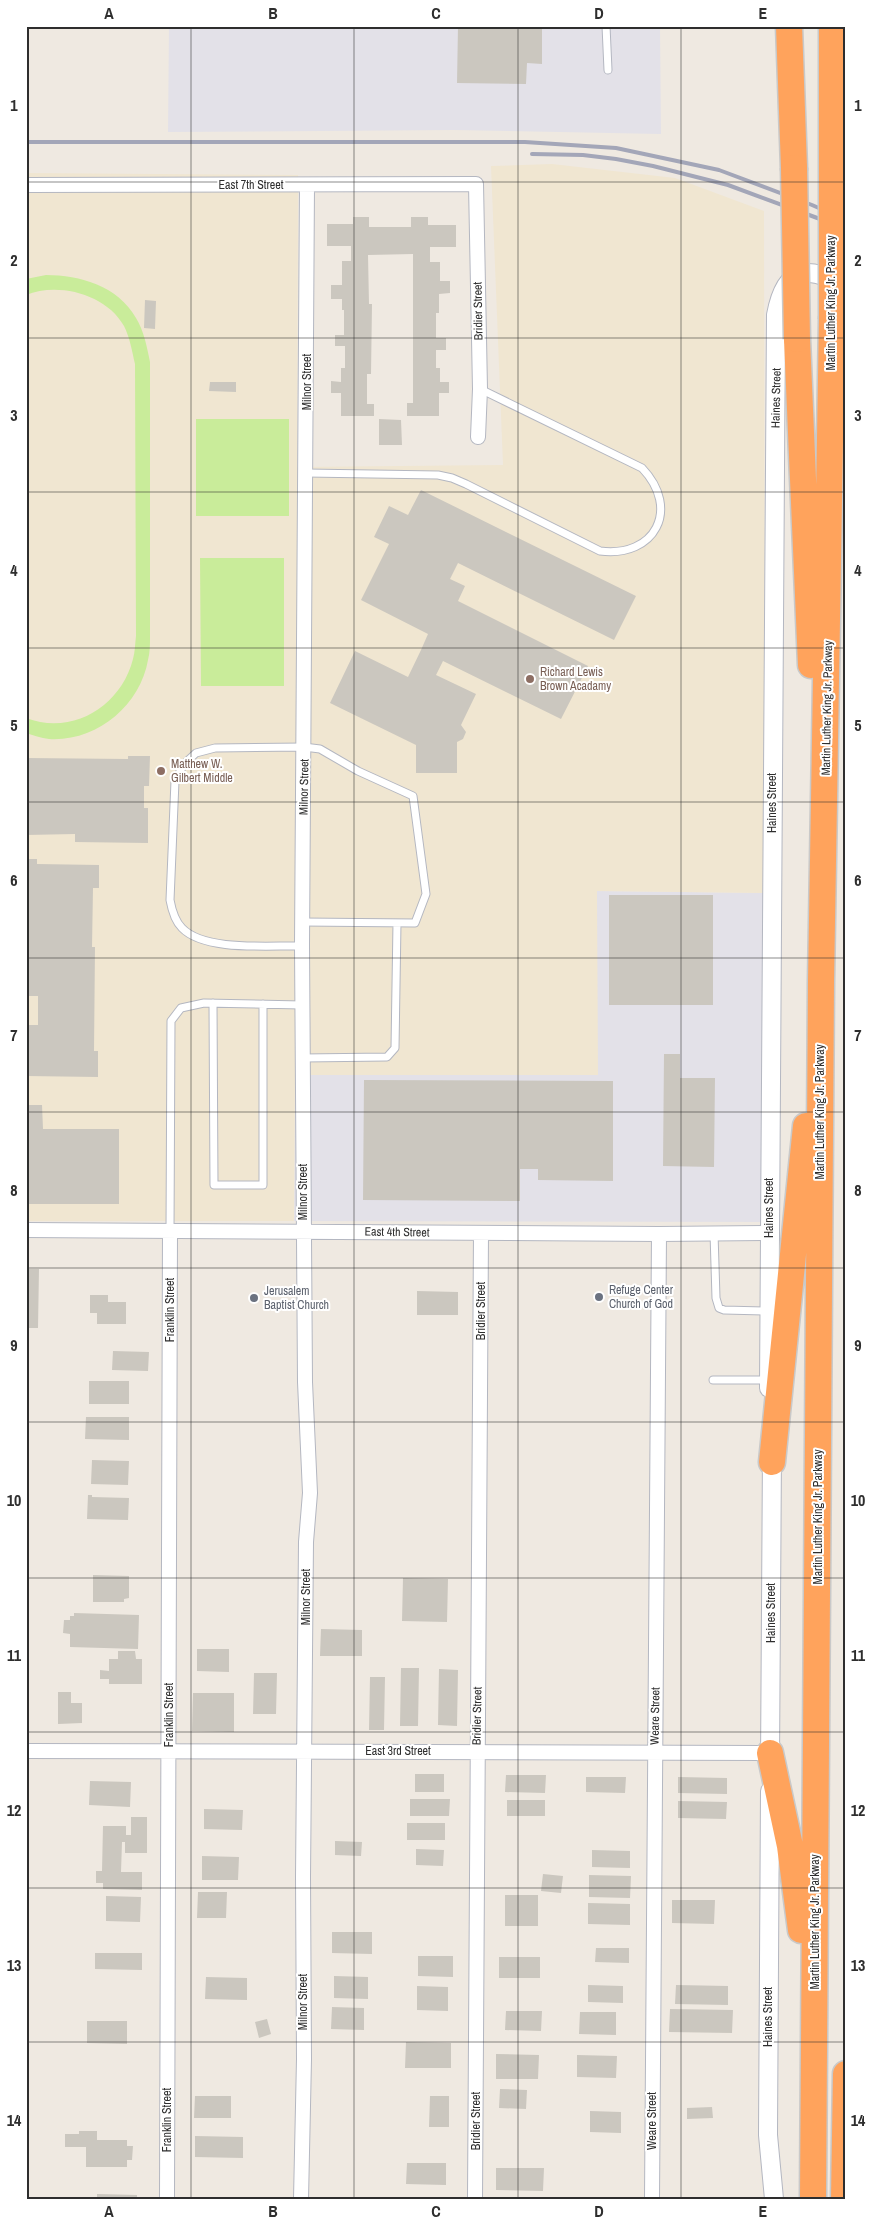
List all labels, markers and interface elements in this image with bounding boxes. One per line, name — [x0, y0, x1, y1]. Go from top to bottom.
text: A — [104, 2, 114, 24]
text: B — [268, 2, 278, 24]
text: C — [431, 2, 441, 24]
text: D — [594, 2, 604, 24]
text: E — [759, 2, 768, 24]
text: 1 — [10, 94, 18, 116]
text: 1 — [854, 94, 862, 116]
street label: East 7th Street — [218, 177, 284, 193]
street label: Martin Luther King Jr. Parkway — [823, 235, 839, 371]
text: 2 — [10, 249, 18, 271]
text: 2 — [854, 249, 862, 271]
street label: Bridier Street — [469, 281, 487, 340]
street label: Milnor Street — [299, 354, 315, 410]
street label: Haines Street — [767, 368, 785, 428]
text: 3 — [10, 404, 18, 426]
text: 3 — [854, 404, 862, 426]
text: 4 — [10, 559, 18, 581]
text: 4 — [854, 559, 862, 581]
street label: Martin Luther King Jr. Parkway — [818, 640, 836, 776]
place label: Richard Lewis Brown Acadamy — [540, 664, 611, 694]
marker: Richard Lewis Brown Acadamy — [524, 673, 536, 685]
text: 5 — [10, 714, 18, 736]
text: 5 — [854, 714, 862, 736]
place label: Matthew W. Gilbert Middle — [171, 756, 233, 786]
street label: Milnor Street — [296, 758, 312, 815]
marker: Matthew W. Gilbert Middle — [155, 765, 167, 777]
street label: Haines Street — [764, 773, 780, 833]
text: 6 — [10, 869, 18, 891]
text: 6 — [854, 869, 862, 891]
text: 7 — [10, 1024, 18, 1046]
text: 7 — [854, 1024, 862, 1046]
street label: Martin Luther King Jr. Parkway — [812, 1044, 828, 1180]
street label: Milnor Street — [295, 1164, 311, 1220]
street label: Haines Street — [761, 1178, 777, 1238]
text: 8 — [10, 1179, 18, 1201]
text: 8 — [854, 1179, 862, 1201]
street label: East 4th Street — [364, 1223, 430, 1241]
street label: Franklin Street — [162, 1277, 178, 1342]
street label: Bridier Street — [473, 1281, 489, 1340]
place label: Refuge Center Church of God — [609, 1282, 674, 1312]
place label: Jerusalem Baptist Church — [264, 1283, 329, 1313]
marker: Refuge Center Church of God — [593, 1291, 605, 1303]
marker: Jerusalem Baptist Church — [248, 1292, 260, 1304]
text: 9 — [10, 1334, 18, 1356]
text: 9 — [854, 1334, 862, 1356]
street label: Martin Luther King Jr. Parkway — [810, 1449, 826, 1585]
text: 10 — [7, 1489, 21, 1511]
text: 10 — [851, 1489, 865, 1511]
street label: Milnor Street — [298, 1569, 314, 1625]
street label: Haines Street — [763, 1583, 779, 1643]
text: 11 — [7, 1644, 22, 1666]
text: 11 — [851, 1644, 866, 1666]
street label: Franklin Street — [161, 1682, 177, 1747]
street label: Bridier Street — [468, 1686, 486, 1745]
street label: Weare Street — [646, 1687, 664, 1745]
street label: East 3rd Street — [365, 1743, 431, 1759]
text: 12 — [7, 1799, 21, 1821]
text: 12 — [851, 1799, 865, 1821]
street label: Martin Luther King Jr. Parkway — [807, 1854, 823, 1990]
text: 13 — [7, 1954, 21, 1976]
text: 13 — [851, 1954, 865, 1976]
street label: Milnor Street — [295, 1974, 311, 2030]
street label: Haines Street — [760, 1987, 776, 2047]
street label: Franklin Street — [159, 2087, 175, 2152]
street label: Bridier Street — [468, 2091, 484, 2150]
street label: Weare Street — [644, 2092, 660, 2150]
text: 14 — [7, 2109, 22, 2131]
text: 14 — [851, 2109, 866, 2131]
text: A — [104, 2200, 114, 2222]
text: B — [268, 2200, 278, 2222]
text: C — [431, 2200, 441, 2222]
text: D — [594, 2200, 604, 2222]
text: E — [759, 2200, 768, 2222]

